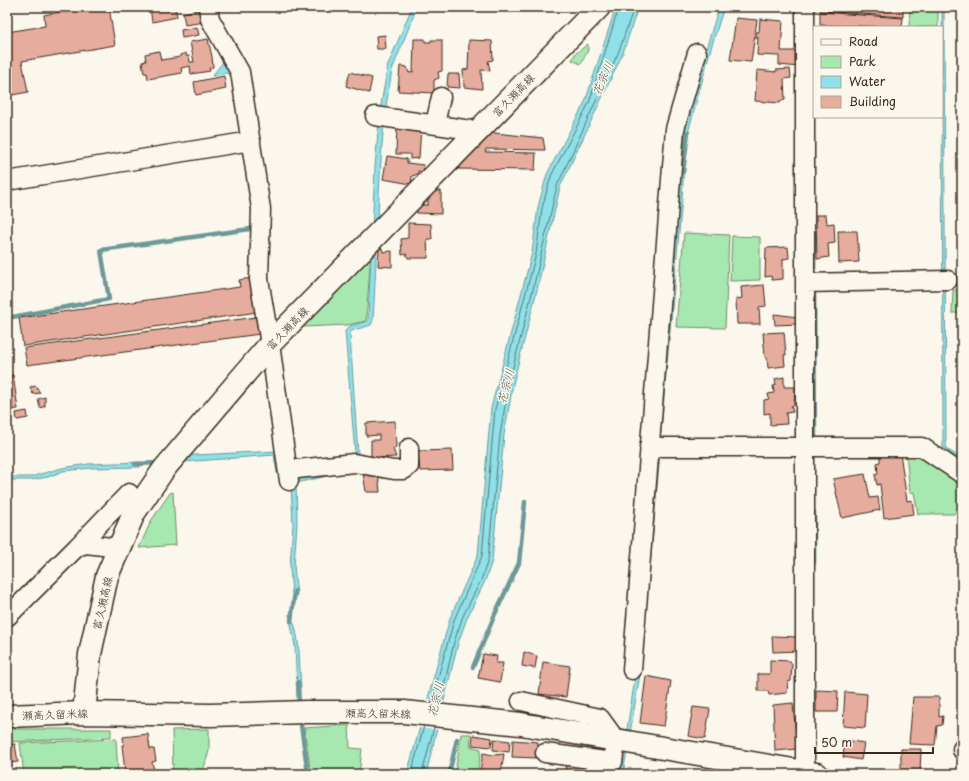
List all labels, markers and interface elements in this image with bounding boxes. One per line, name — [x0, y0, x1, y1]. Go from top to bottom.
legend — [813, 26, 943, 118]
text: Road — [849, 32, 878, 50]
text: Park — [849, 52, 876, 70]
water label: 花宗川 — [587, 58, 617, 98]
street label: 富久瀬高線 — [488, 69, 538, 121]
text: Water — [849, 72, 886, 90]
text: Building — [849, 92, 896, 110]
street label: 富久瀬高線 — [262, 302, 312, 354]
water label: 花宗川 — [492, 366, 518, 406]
street label: 富久瀬高線 — [88, 574, 116, 632]
water label: 花宗川 — [422, 679, 448, 719]
street label: 瀬高久留米線 — [22, 704, 88, 724]
street label: 瀬高久留米線 — [345, 704, 411, 722]
scale bar — [815, 729, 933, 755]
text: 50 m — [821, 733, 852, 751]

